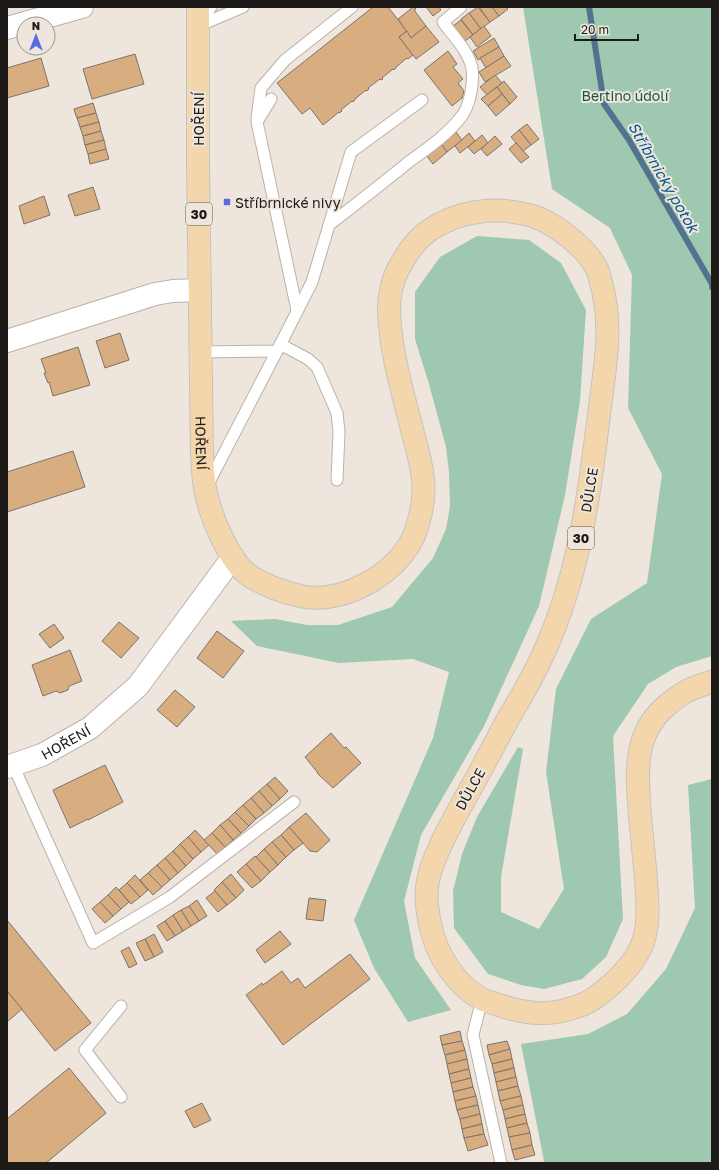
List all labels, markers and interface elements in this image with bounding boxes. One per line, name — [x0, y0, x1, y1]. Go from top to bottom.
north arrow — [16, 16, 56, 56]
scale bar — [575, 16, 638, 42]
text: N — [32, 19, 40, 32]
text: 20 m — [581, 22, 609, 37]
park label: Bertino údolí — [582, 87, 670, 104]
street label: HOŘENÍ — [190, 91, 207, 146]
water label: Stříbrnický potok — [624, 119, 704, 237]
place label: Stříbrnické nivy — [235, 194, 341, 211]
marker: Stříbrnické nivy — [222, 197, 232, 207]
road number: 30 — [186, 203, 212, 225]
street label: HOŘENÍ — [193, 416, 212, 471]
street label: DŮLCE — [577, 466, 601, 514]
road number: 30 — [568, 527, 594, 549]
street label: HOŘENÍ — [38, 721, 94, 762]
street label: DŮLCE — [452, 765, 488, 813]

